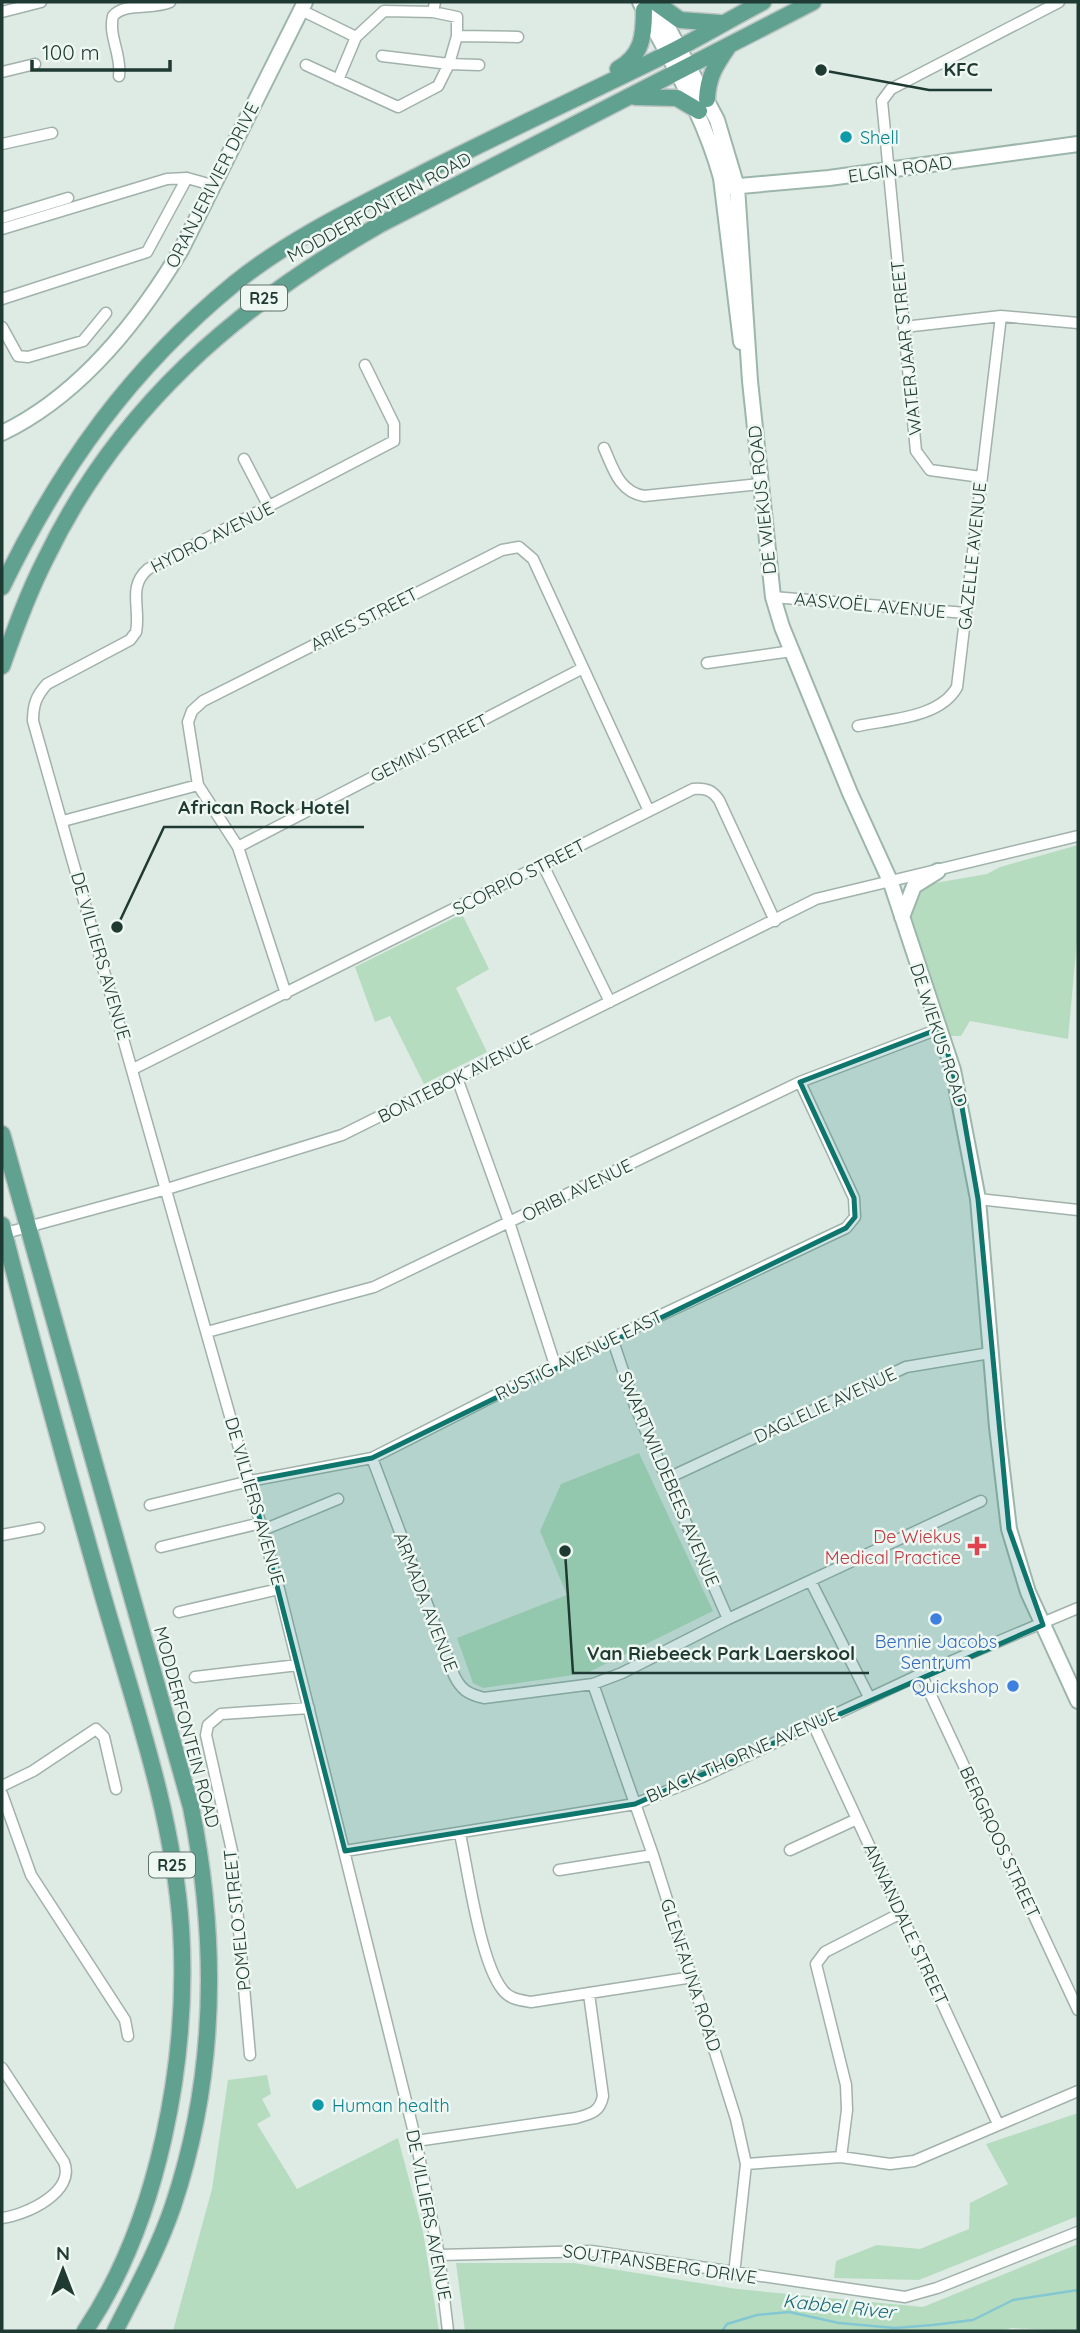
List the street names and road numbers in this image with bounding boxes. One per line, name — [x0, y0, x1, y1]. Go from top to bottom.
street label: ORANJERIVIER DRIVE — [160, 98, 264, 272]
street label: MODDERFONTEIN ROAD — [283, 147, 475, 267]
street label: ELGIN ROAD — [846, 150, 954, 188]
street label: WATERJAAR STREET — [885, 259, 927, 437]
road number: R25 — [241, 286, 287, 310]
street label: DE WIEKUS ROAD — [743, 424, 781, 576]
street label: GAZELLE AVENUE — [953, 481, 991, 631]
street label: HYDRO AVENUE — [147, 496, 277, 578]
street label: ARIES STREET — [306, 582, 422, 656]
street label: AASVOËL AVENUE — [793, 587, 947, 623]
street label: GEMINI STREET — [366, 708, 492, 788]
street label: SCORPIO STREET — [449, 834, 589, 920]
street label: DE VILLIERS AVENUE — [66, 869, 136, 1043]
street label: DE WIEKUS ROAD — [905, 960, 973, 1110]
street label: BONTEBOK AVENUE — [374, 1030, 536, 1128]
street label: ORIBI AVENUE — [518, 1153, 636, 1227]
street label: RUSTIG AVENUE EAST — [491, 1304, 667, 1406]
street label: DAGLELIE AVENUE — [750, 1362, 900, 1448]
street label: SWARTWILDEBEES AVENUE — [613, 1368, 725, 1590]
street label: DE VILLIERS AVENUE — [220, 1414, 290, 1588]
street label: ARMADA AVENUE — [389, 1529, 463, 1675]
street label: MODDERFONTEIN ROAD — [149, 1624, 225, 1830]
street label: BLACK THORNE AVENUE — [642, 1702, 842, 1808]
street label: BERGROOS STREET — [955, 1762, 1045, 1922]
street label: ANNANDALE STREET — [858, 1839, 954, 2009]
street label: POMELO STREET — [218, 1848, 256, 1992]
road number: R25 — [149, 1853, 195, 1878]
street label: GLENFAUNA ROAD — [655, 1896, 727, 2054]
street label: DE VILLIERS AVENUE — [401, 2127, 457, 2303]
street label: SOUTPANSBERG DRIVE — [562, 2239, 758, 2289]

